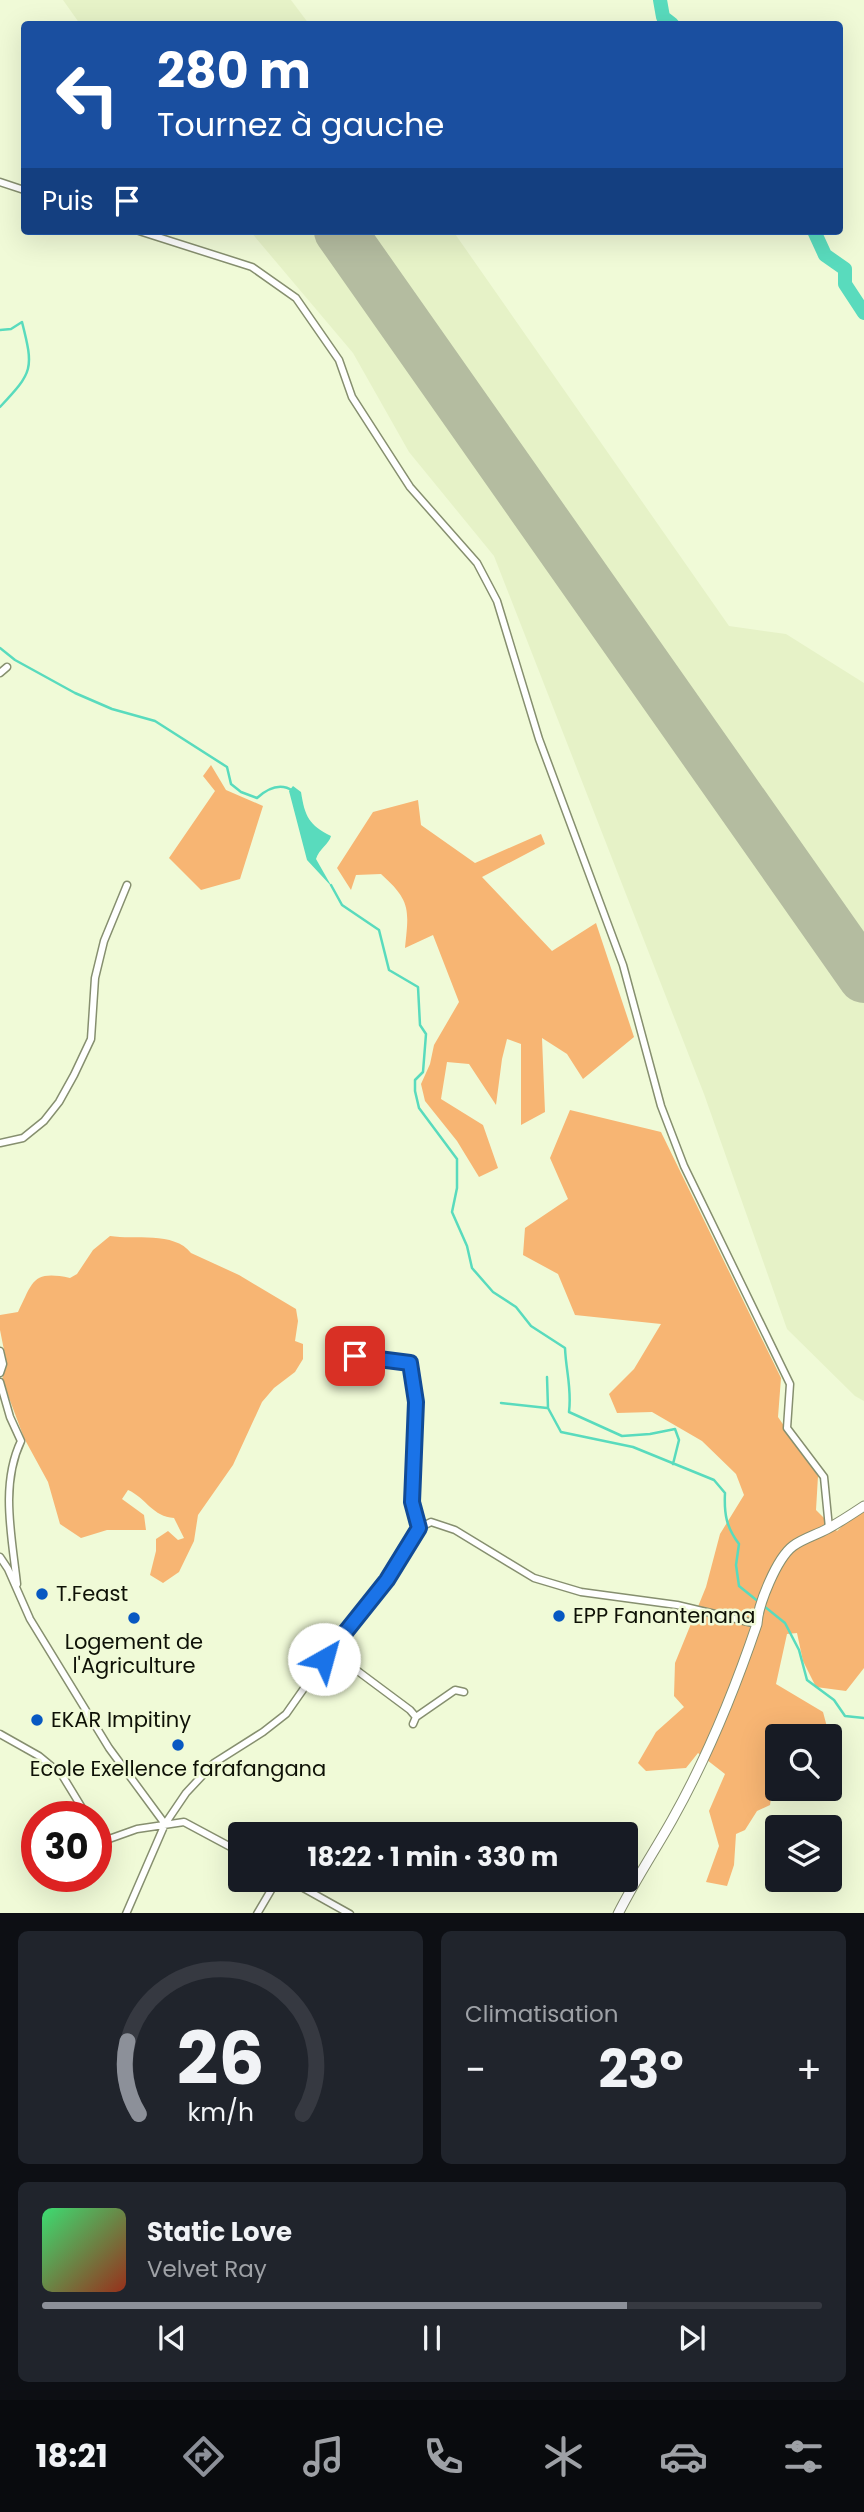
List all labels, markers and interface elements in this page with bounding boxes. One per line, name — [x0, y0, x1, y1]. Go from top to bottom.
text: 280 m — [157, 37, 311, 105]
icon: left — [42, 49, 133, 140]
text: Tournez à gauche — [157, 102, 444, 147]
icon: arrive — [108, 182, 146, 220]
text: Puis — [42, 183, 94, 219]
pin — [325, 1326, 385, 1386]
icon: arrive — [336, 1337, 374, 1375]
place label: T.Feast — [56, 1579, 128, 1608]
marker: T.Feast — [34, 1586, 50, 1602]
place label: EPP Fanantenana — [573, 1601, 756, 1630]
marker: EPP Fanantenana — [551, 1608, 567, 1624]
marker: Logement de l'Agriculture — [126, 1610, 142, 1626]
position arrow — [287, 1622, 361, 1696]
place label: Logement de l'Agriculture — [65, 1627, 203, 1680]
place label: EKAR Impitiny — [51, 1705, 191, 1734]
marker: EKAR Impitiny — [29, 1712, 45, 1728]
map controls — [765, 1724, 842, 1892]
button: search — [765, 1724, 842, 1801]
marker: Ecole Exellence farafangana — [170, 1737, 186, 1753]
place label: Ecole Exellence farafangana — [30, 1754, 326, 1783]
speed limit sign: 30 — [21, 1801, 112, 1892]
button: layers — [765, 1815, 842, 1892]
text: 18:22 · 1 min · 330 m — [308, 1839, 558, 1875]
text: Climatisation — [465, 1998, 618, 2030]
text: 26 — [177, 2008, 264, 2109]
text: 23° — [598, 2033, 684, 2106]
text: − — [465, 2043, 486, 2096]
text: + — [796, 2043, 822, 2096]
text: km/h — [187, 2094, 254, 2129]
text: Static Love — [147, 2214, 292, 2250]
text: Velvet Ray — [147, 2253, 267, 2285]
icon: previous — [153, 2319, 191, 2357]
icon: pause — [413, 2319, 451, 2357]
icon: next — [673, 2319, 711, 2357]
icon: directions — [179, 2432, 228, 2481]
icon: music — [299, 2432, 348, 2481]
icon: phone — [419, 2432, 468, 2481]
icon: climate — [539, 2432, 588, 2481]
icon: car — [659, 2432, 708, 2481]
icon: filters — [779, 2432, 828, 2481]
text: 18:21 — [36, 2433, 108, 2478]

